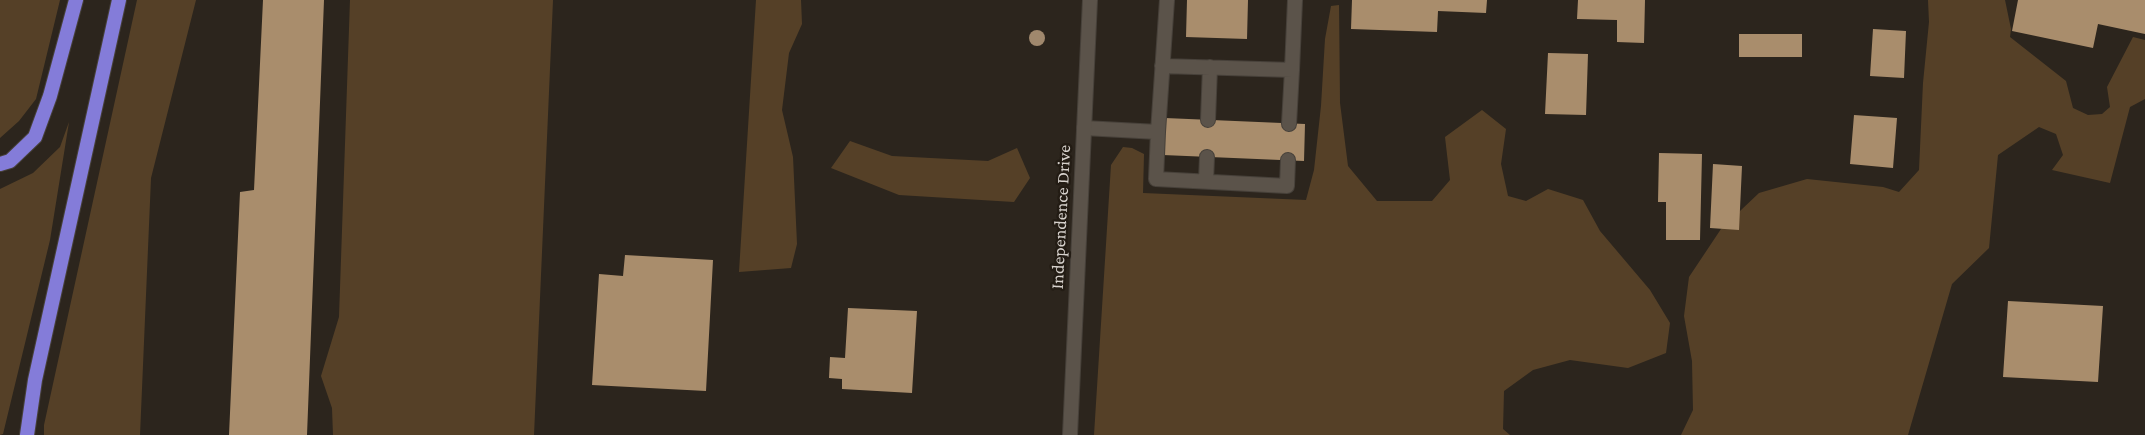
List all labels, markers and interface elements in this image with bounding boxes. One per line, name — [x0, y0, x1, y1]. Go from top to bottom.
street label: Independence Drive — [1046, 144, 1076, 290]

